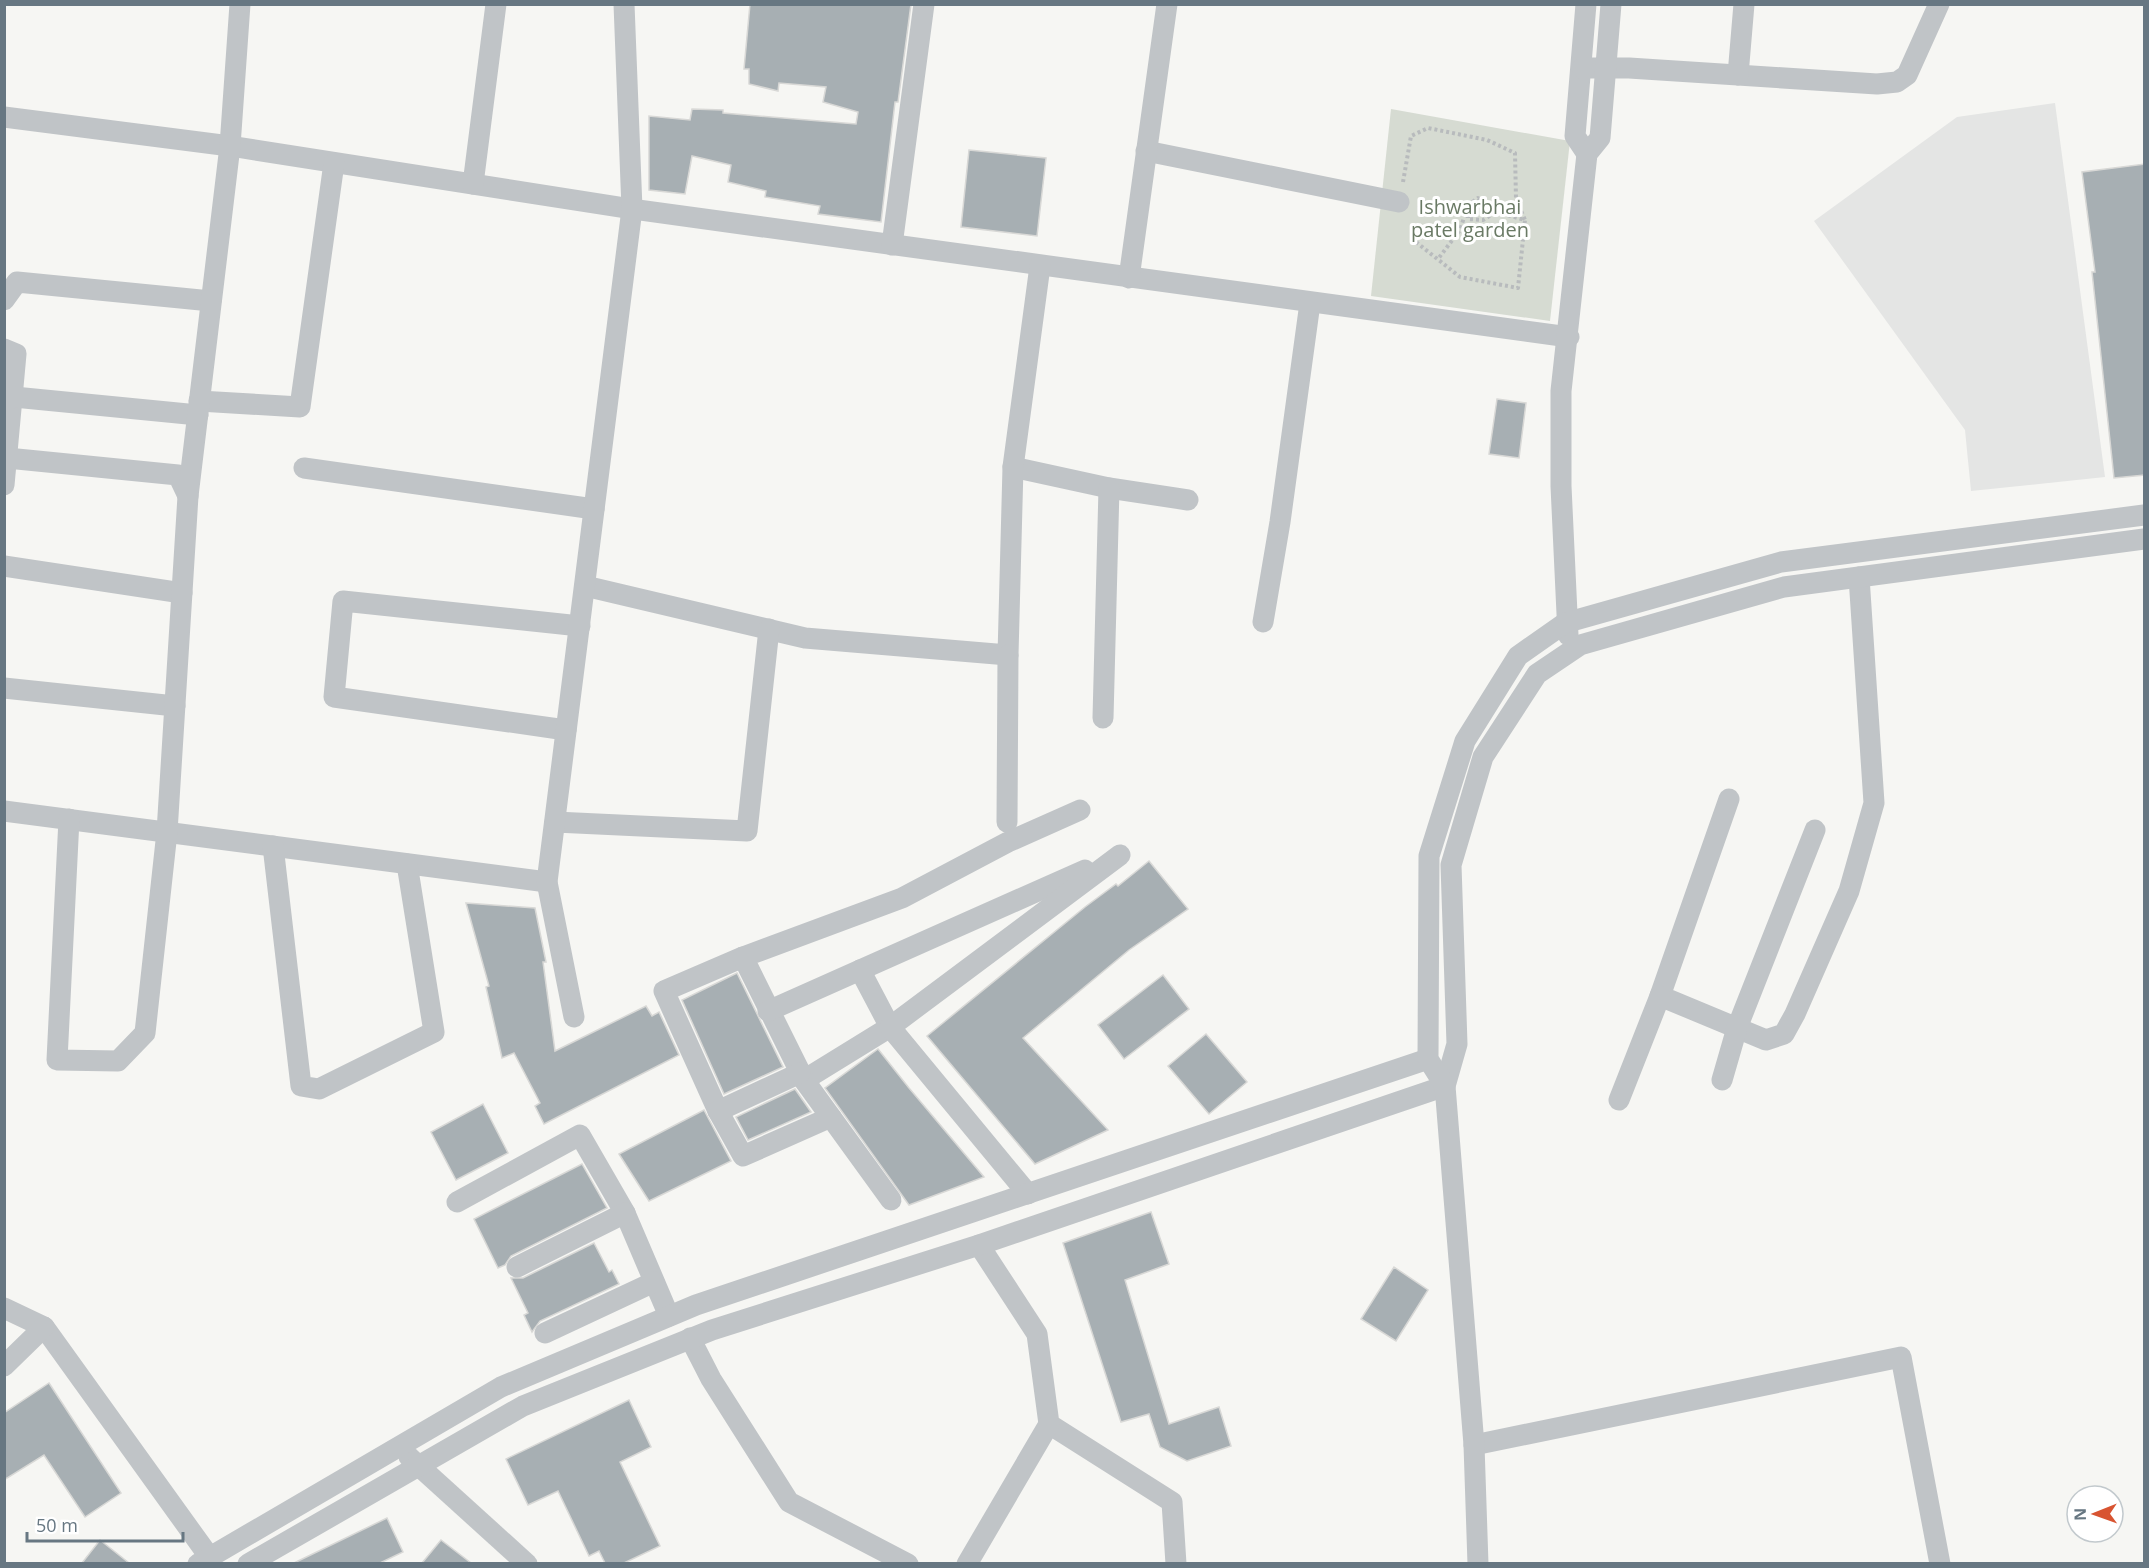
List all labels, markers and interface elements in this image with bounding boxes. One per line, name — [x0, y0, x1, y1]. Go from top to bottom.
park label: Ishwarbhai patel garden — [1411, 193, 1529, 243]
north arrow — [2065, 1484, 2125, 1544]
scale bar — [27, 1505, 183, 1543]
text: N — [2069, 1508, 2091, 1521]
text: 50 m — [36, 1513, 78, 1537]

